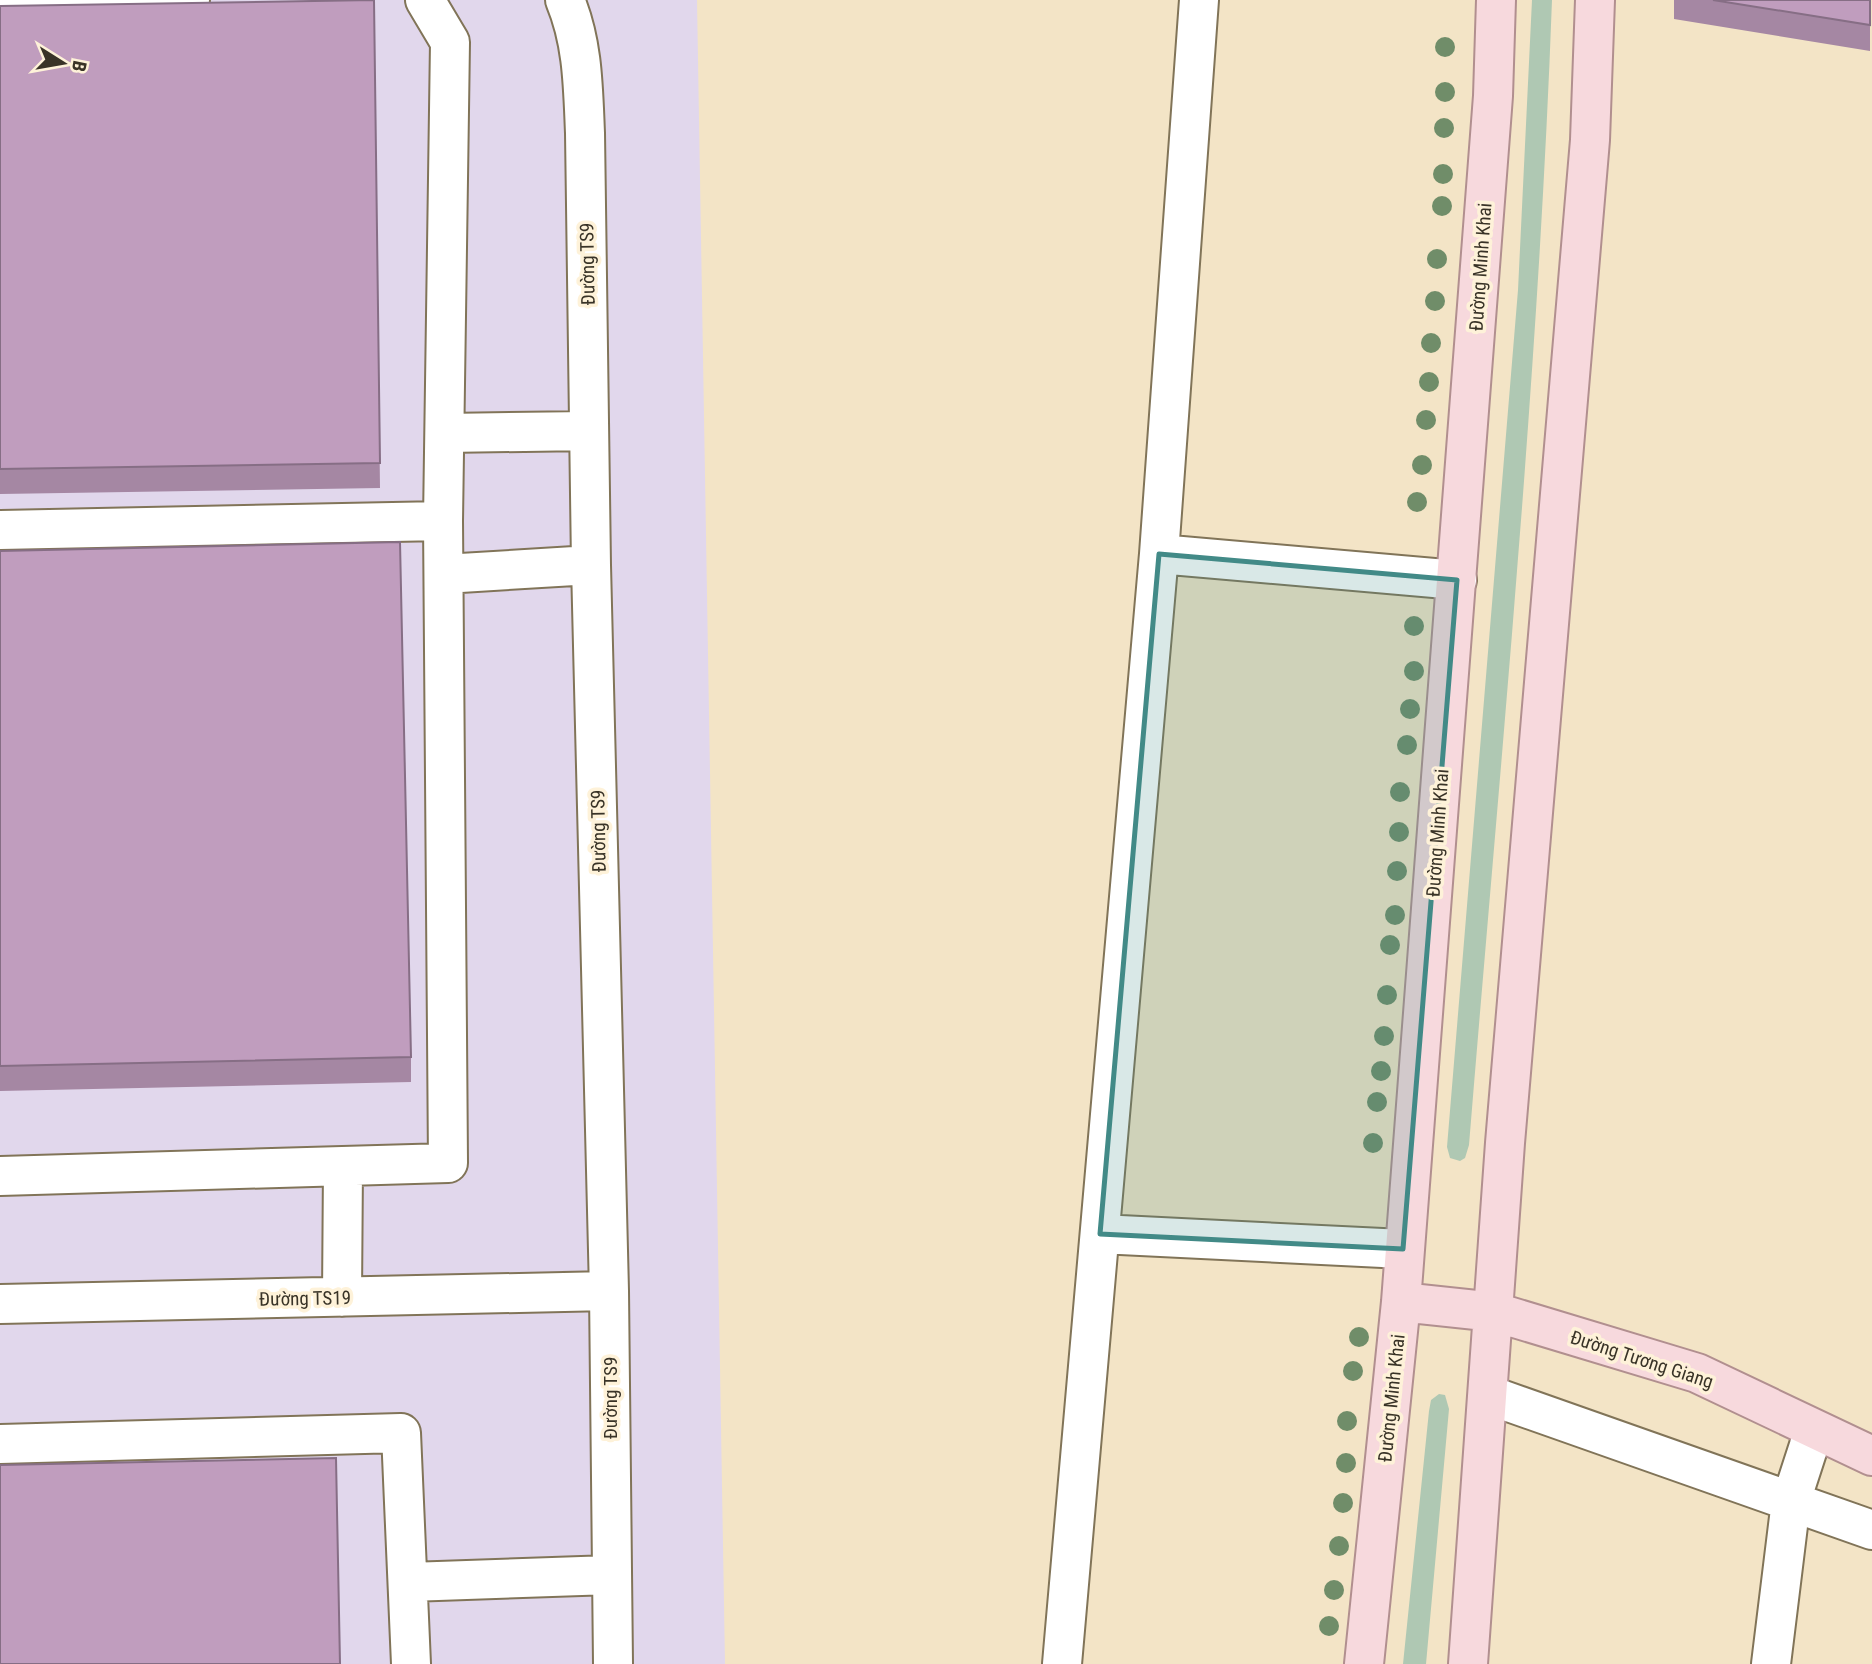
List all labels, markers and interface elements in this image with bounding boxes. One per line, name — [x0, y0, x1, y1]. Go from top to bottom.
north arrow — [28, 28, 98, 98]
text: B — [67, 59, 92, 74]
street label: Đường Minh Khai — [1465, 202, 1496, 332]
street label: Đường TS9 — [575, 222, 600, 306]
street label: Đường Minh Khai — [1422, 768, 1453, 898]
street label: Đường TS9 — [586, 789, 611, 873]
street label: Đường TS19 — [259, 1286, 351, 1311]
street label: Đường Tương Giang — [1567, 1326, 1716, 1393]
street label: Đường Minh Khai — [1373, 1333, 1410, 1463]
street label: Đường TS9 — [599, 1357, 622, 1439]

